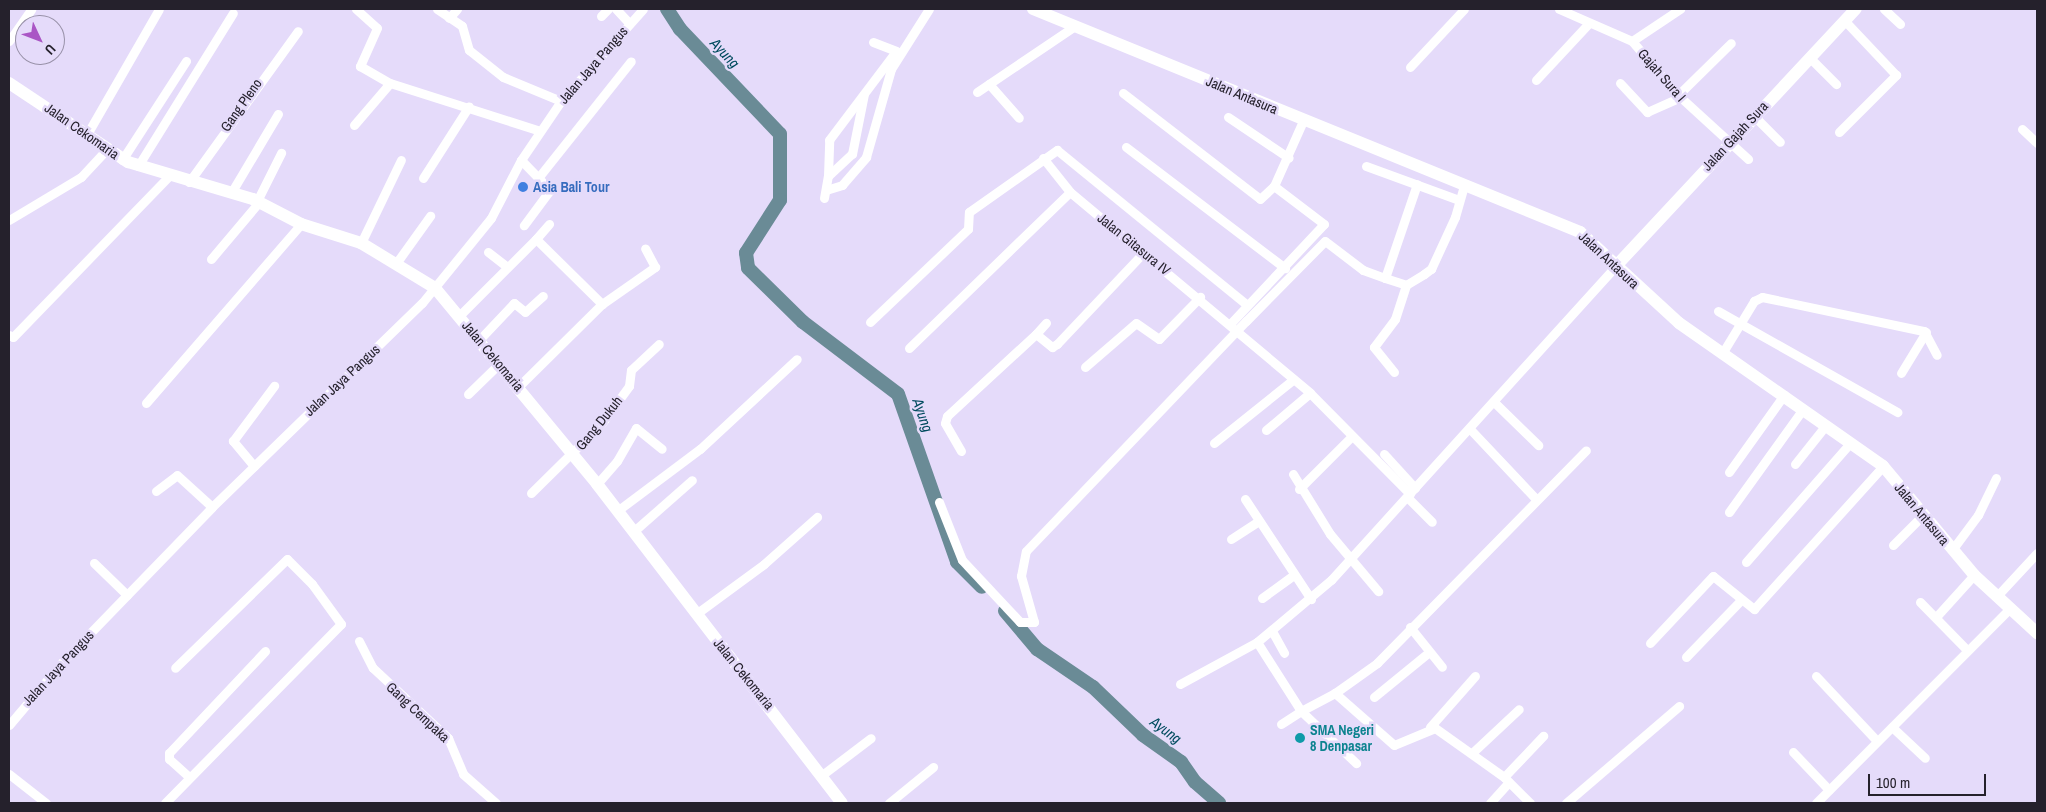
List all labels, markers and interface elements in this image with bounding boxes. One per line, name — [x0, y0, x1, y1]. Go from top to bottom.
north arrow — [15, 15, 65, 65]
street label: Jalan Jaya Pangus — [555, 23, 631, 107]
water label: Ayung — [707, 34, 743, 72]
text: U — [41, 40, 60, 59]
street label: Gajah Sura I — [1635, 45, 1689, 105]
street label: Jalan Antasura — [1203, 72, 1281, 118]
street label: Gang Pleno — [217, 75, 265, 135]
street label: Jalan Gajah Sura — [1699, 98, 1771, 174]
street label: Jalan Cekomaria — [42, 99, 122, 163]
place label: Asia Bali Tour — [533, 179, 609, 195]
marker: Asia Bali Tour — [517, 181, 529, 193]
street label: Jalan Gitasura IV — [1094, 210, 1174, 278]
street label: Jalan Antasura — [1575, 228, 1643, 292]
street label: Jalan Cekomaria — [459, 317, 527, 395]
street label: Jalan Jaya Pangus — [301, 341, 383, 419]
street label: Gang Dukuh — [572, 393, 626, 453]
water label: Ayung — [909, 396, 937, 434]
street label: Jalan Antasura — [1891, 479, 1953, 549]
street label: Jalan Jaya Pangus — [19, 627, 97, 709]
street label: Jalan Cekomaria — [710, 635, 778, 713]
street label: Gang Cempaka — [383, 678, 453, 746]
water label: Ayung — [1147, 712, 1185, 748]
place label: SMA Negeri 8 Denpasar — [1310, 722, 1374, 754]
marker: SMA Negeri 8 Denpasar — [1294, 732, 1306, 744]
scale bar — [1871, 764, 1988, 796]
text: 100 m — [1876, 772, 1910, 793]

